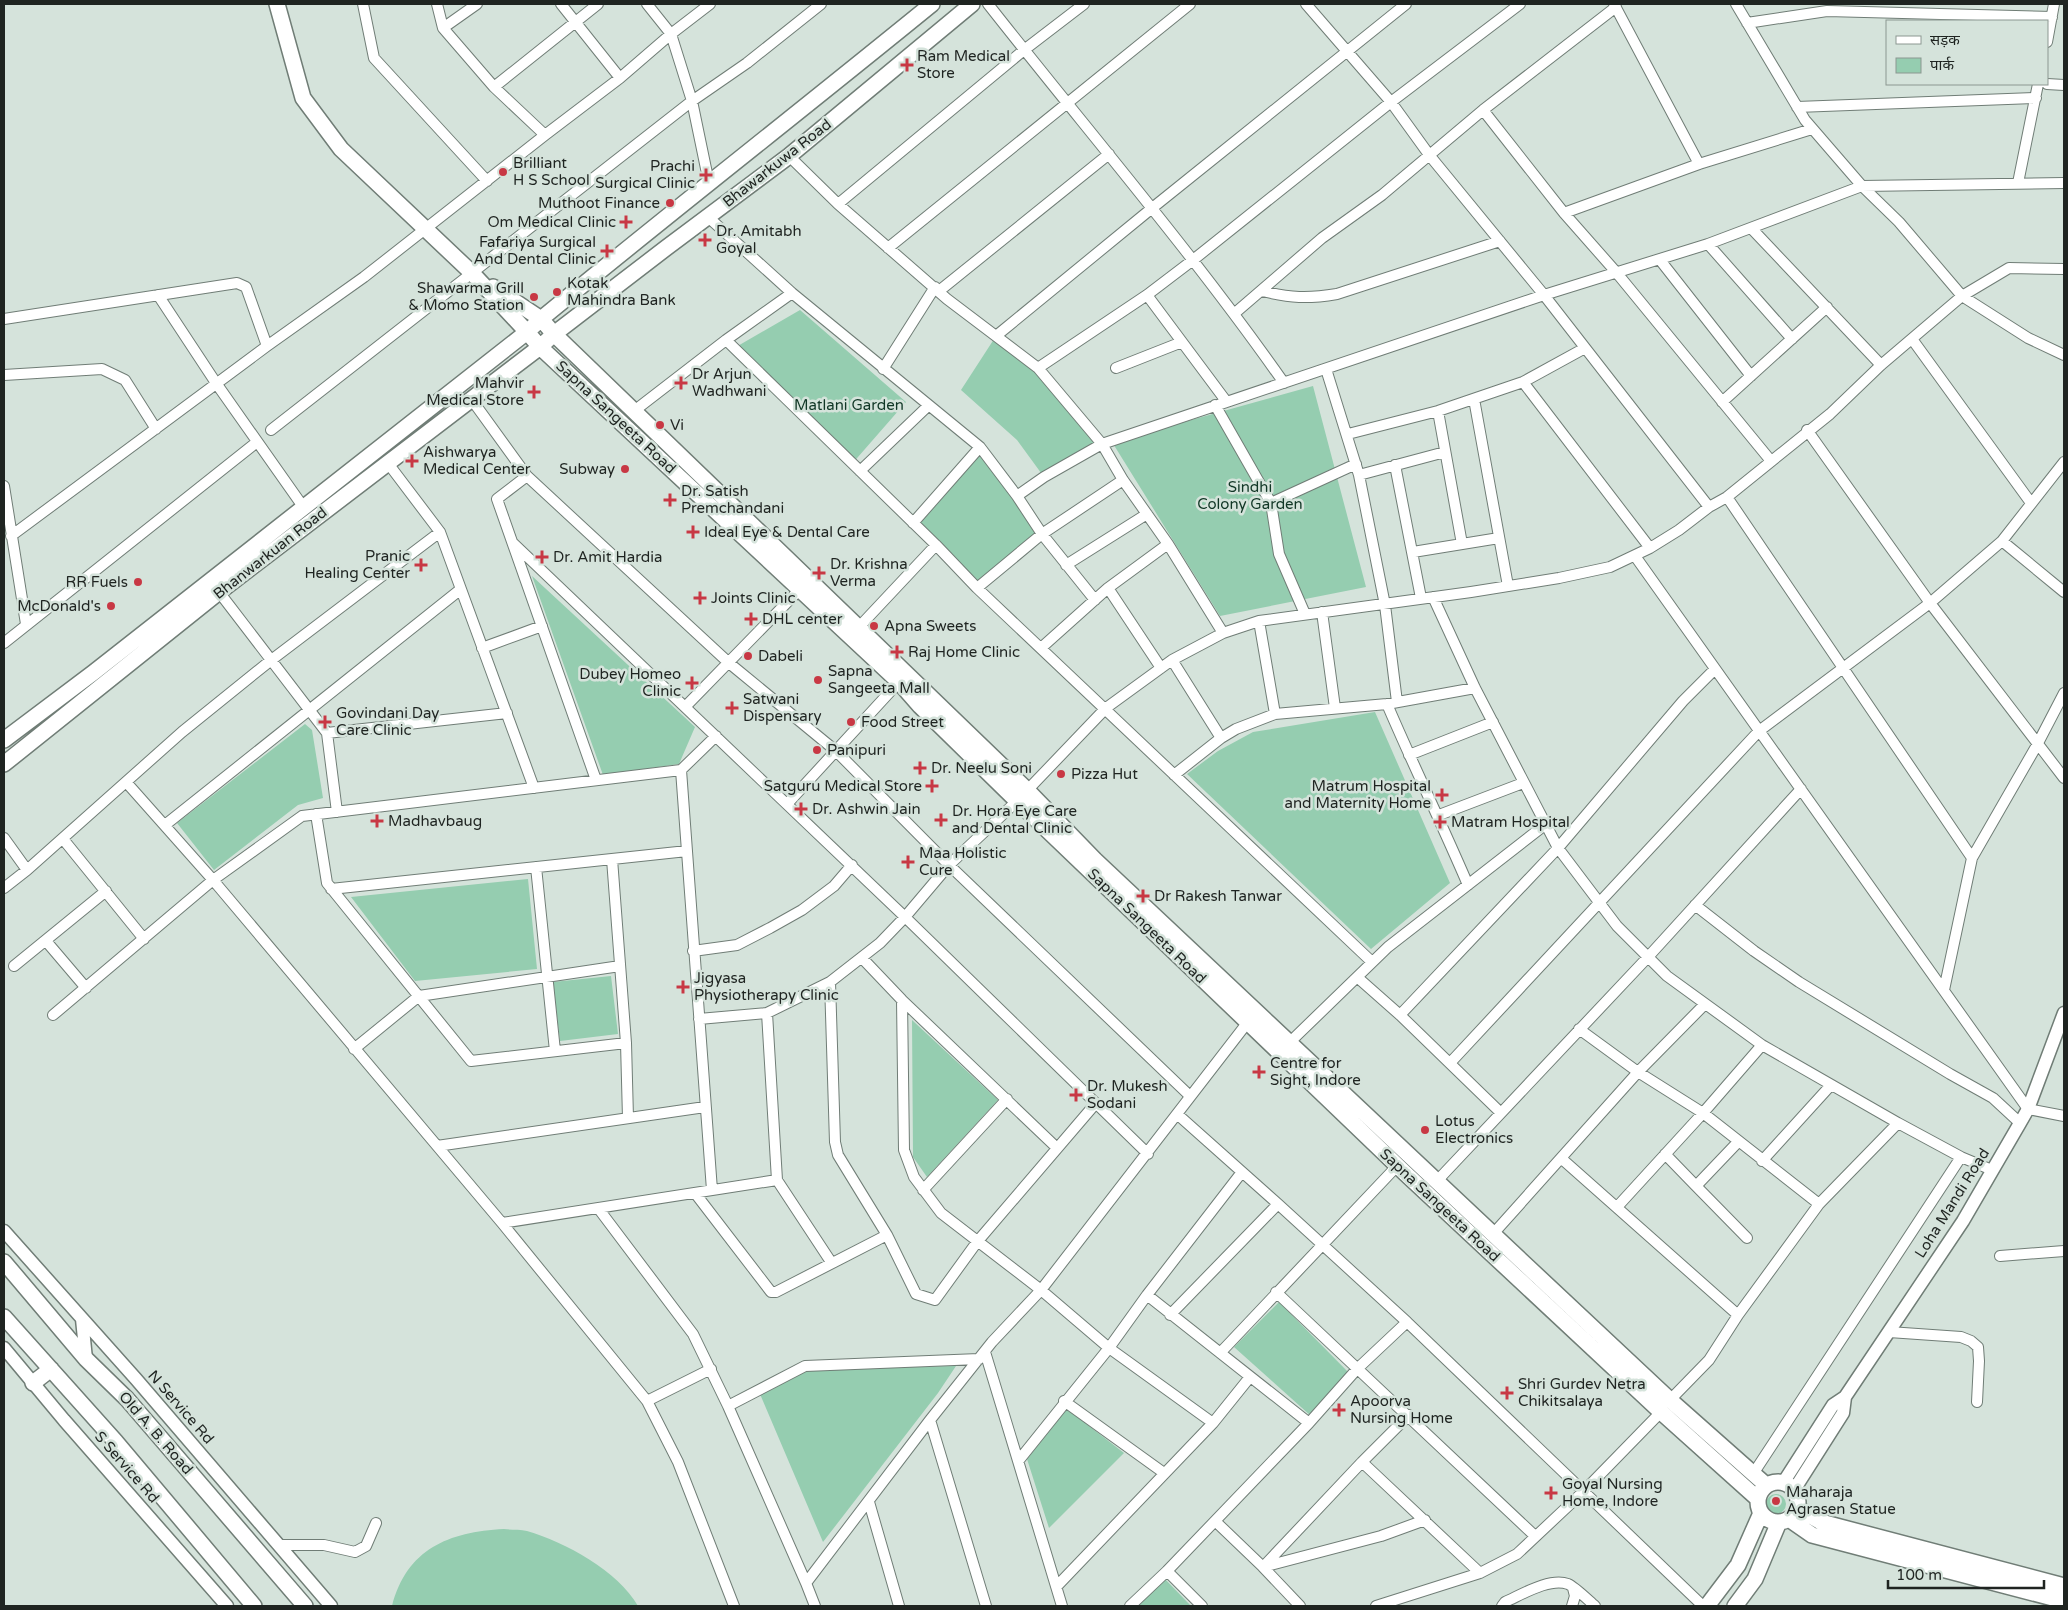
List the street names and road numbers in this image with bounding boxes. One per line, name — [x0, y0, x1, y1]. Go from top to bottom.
street label: Bhawarkuwa Road — [719, 115, 835, 211]
street label: Sapna Sangeeta Road — [552, 357, 680, 477]
street label: Bhanwarkuan Road — [210, 503, 330, 603]
street label: Sapna Sangeeta Road — [1084, 865, 1210, 987]
street label: Sapna Sangeeta Road — [1376, 1145, 1504, 1265]
street label: Loha Mandi Road — [1911, 1145, 1993, 1261]
street label: N Service Rd — [144, 1367, 218, 1447]
street label: Old A. B. Road — [115, 1388, 197, 1478]
street label: S Service Rd — [91, 1428, 163, 1506]

